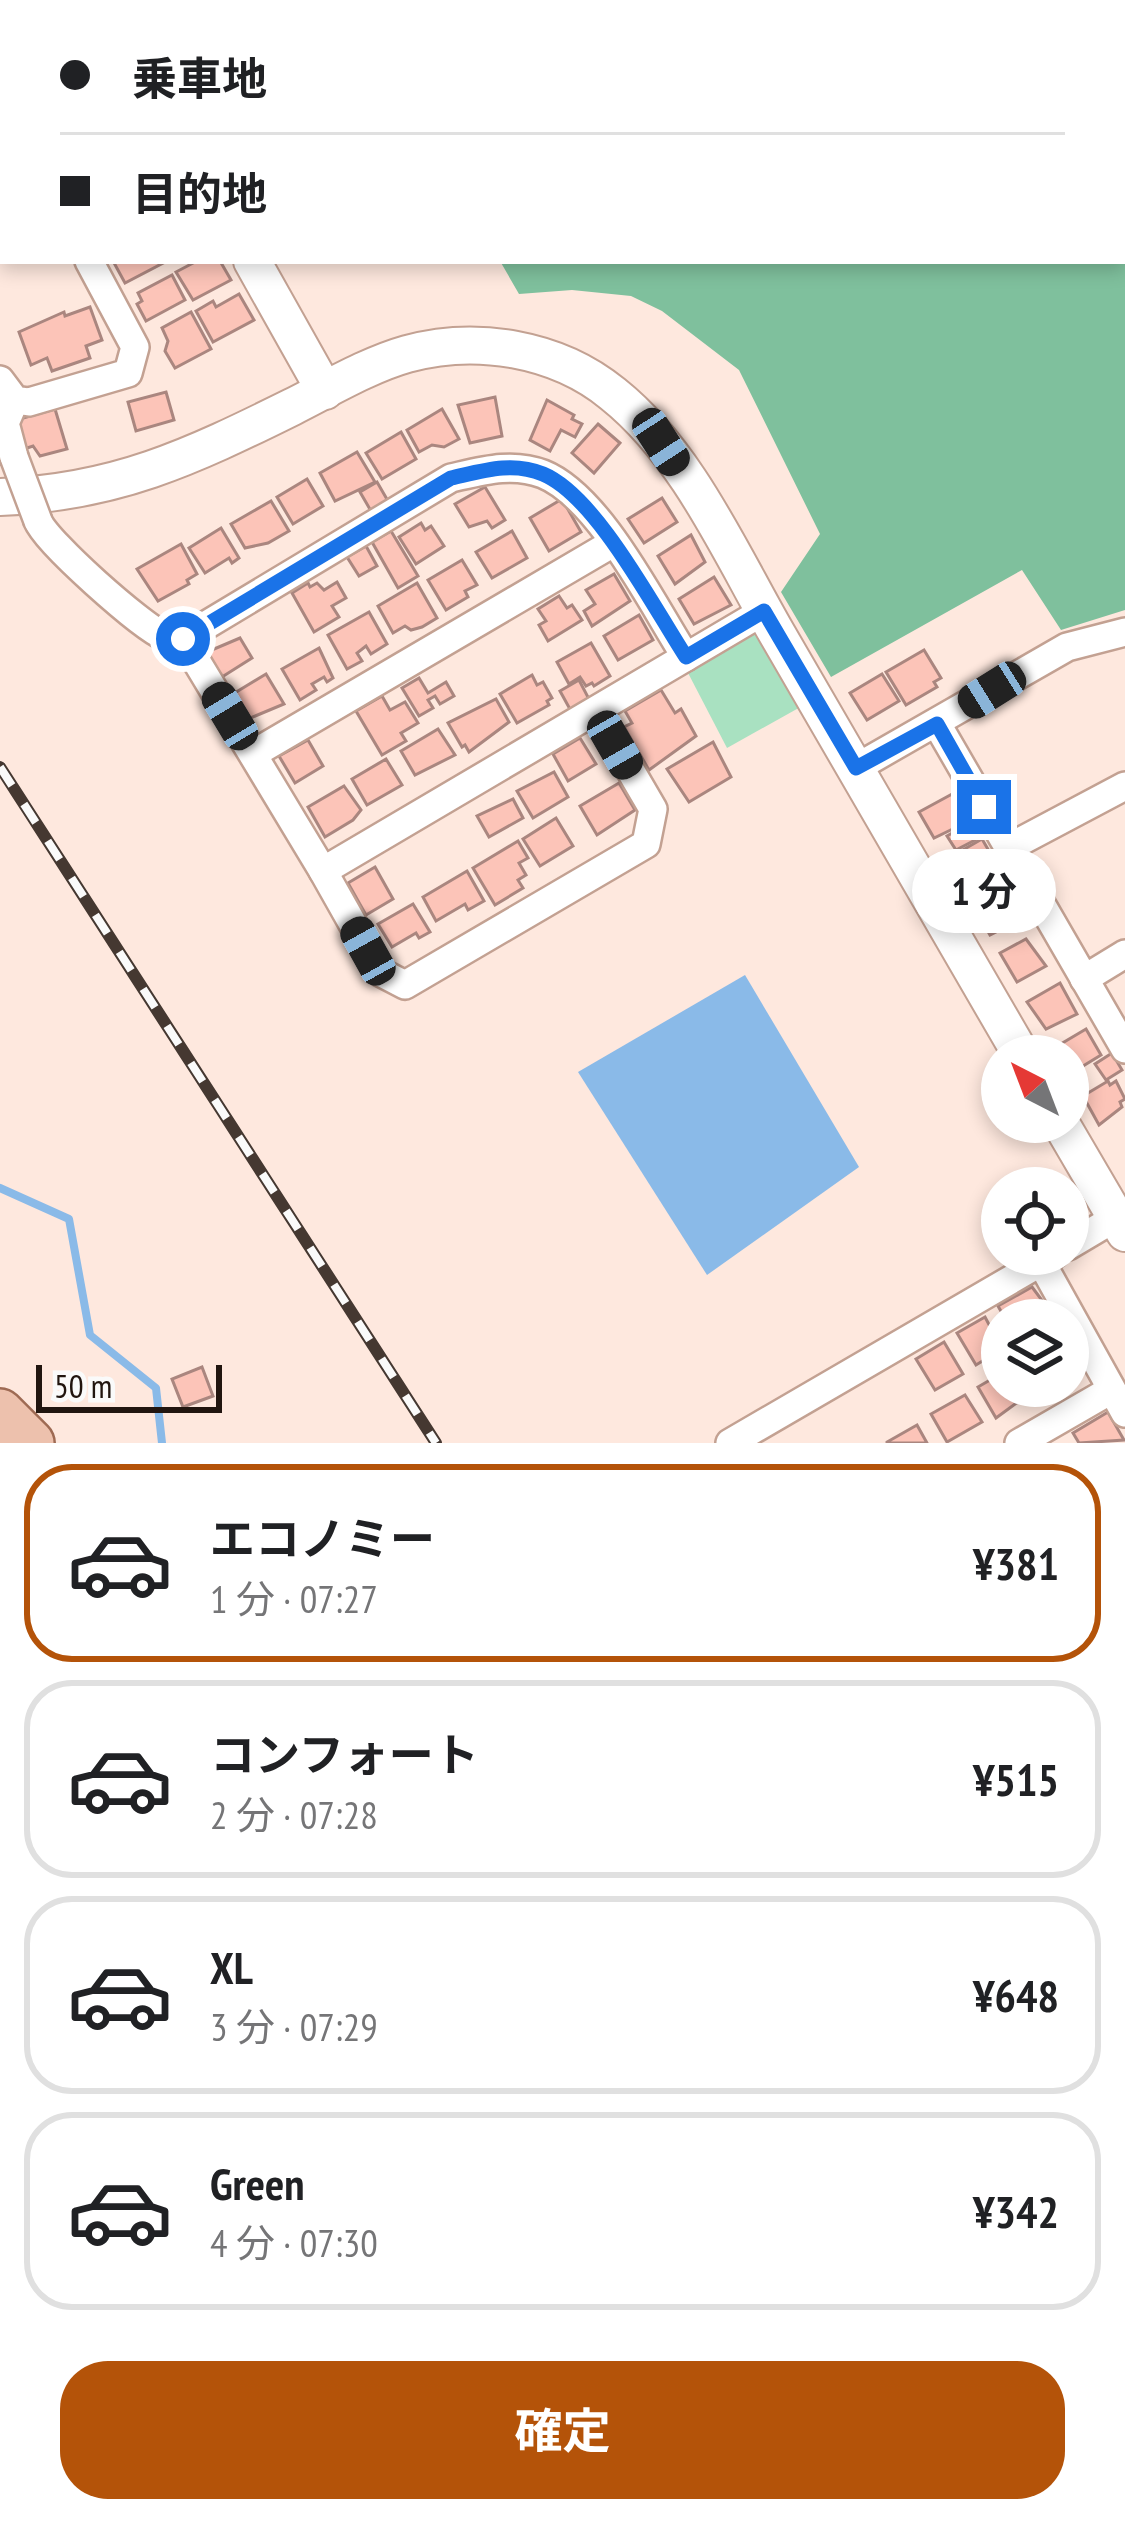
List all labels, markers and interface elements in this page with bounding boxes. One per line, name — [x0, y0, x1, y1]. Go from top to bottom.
text: 乗車地 — [132, 49, 267, 107]
text: 目的地 — [132, 164, 267, 222]
car — [626, 402, 696, 482]
route start — [156, 612, 210, 666]
car — [952, 656, 1032, 724]
car — [196, 676, 264, 756]
car — [581, 705, 649, 785]
route end — [957, 780, 1011, 834]
callout: 1 分 — [912, 849, 1056, 933]
text: 1 分 — [951, 865, 1017, 916]
car — [335, 911, 401, 991]
north arrow — [981, 1035, 1089, 1143]
map controls — [981, 1035, 1089, 1407]
button: locate — [981, 1167, 1089, 1275]
button: layers — [981, 1299, 1089, 1407]
scale bar — [36, 1359, 222, 1412]
text: 50 m — [54, 1364, 112, 1407]
icon: car — [66, 1509, 174, 1617]
text: エコノミー — [210, 1509, 435, 1567]
text: ¥381 — [973, 1534, 1059, 1592]
text: 1 分 · 07:27 — [210, 1573, 378, 1624]
icon: car — [66, 1725, 174, 1833]
text: コンフォート — [210, 1725, 479, 1783]
text: ¥515 — [973, 1750, 1059, 1808]
text: 2 分 · 07:28 — [210, 1789, 378, 1840]
text: XL — [210, 1938, 253, 1996]
icon: car — [66, 1941, 174, 2049]
text: ¥648 — [973, 1966, 1059, 2024]
text: 3 分 · 07:29 — [210, 2001, 378, 2052]
text: Green — [210, 2154, 305, 2212]
icon: car — [66, 2157, 174, 2265]
text: ¥342 — [973, 2182, 1059, 2240]
text: 4 分 · 07:30 — [210, 2217, 378, 2268]
button: 確定 — [60, 2361, 1065, 2499]

